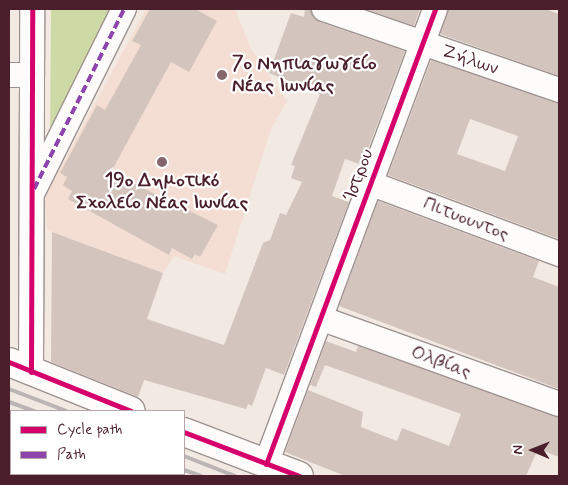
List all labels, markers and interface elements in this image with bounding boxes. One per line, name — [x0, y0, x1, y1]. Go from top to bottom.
street label: Ζήλων — [439, 40, 501, 80]
place label: 7ο Νηπιαγωγείο Νέας Ιωνίας — [232, 53, 376, 97]
marker: 7ο Νηπιαγωγείο Νέας Ιωνίας — [216, 69, 228, 81]
street label: Ίστρου — [339, 146, 379, 204]
marker: 19ο Δημοτικό Σχολείο Νέας Ιωνίας — [156, 156, 168, 168]
place label: 19ο Δημοτικό Σχολείο Νέας Ιωνίας — [76, 170, 248, 214]
street label: Πιτυουντος — [420, 192, 512, 246]
street label: Ολβίας — [408, 341, 474, 383]
legend — [10, 410, 185, 475]
text: Cycle path — [57, 420, 122, 440]
north arrow — [508, 425, 558, 475]
text: Path — [57, 445, 86, 465]
text: N — [509, 445, 527, 455]

